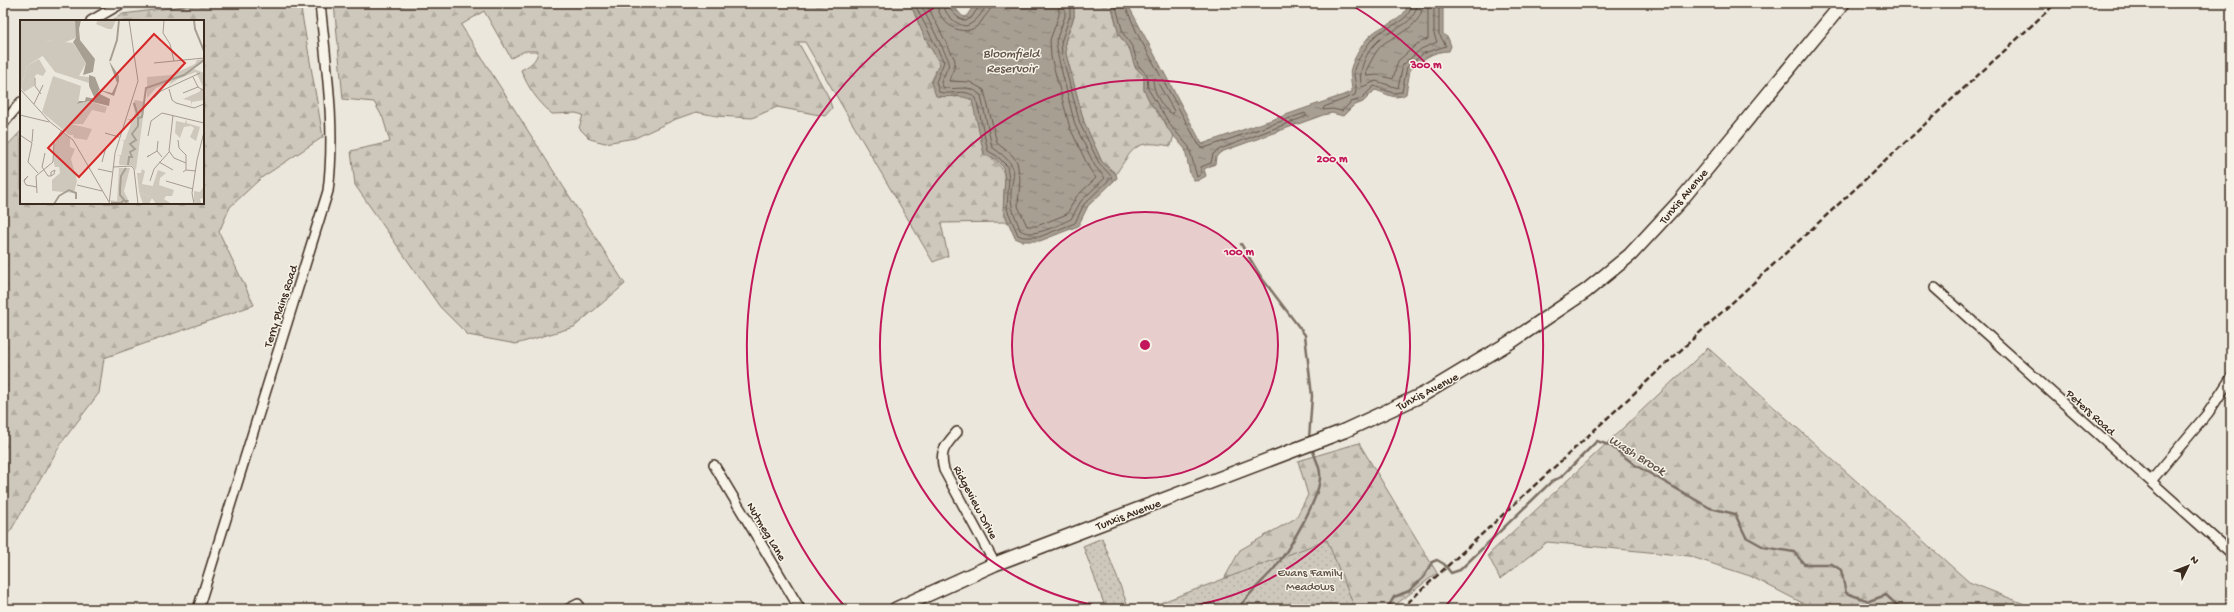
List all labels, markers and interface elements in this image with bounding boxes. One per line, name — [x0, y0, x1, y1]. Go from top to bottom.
inset map — [20, 20, 204, 204]
water label: Bloomfield Reservoir — [983, 47, 1040, 77]
text: 300 m — [1409, 59, 1442, 73]
text: 200 m — [1317, 153, 1348, 167]
street label: Tunxis Avenue — [1657, 166, 1712, 229]
text: 100 m — [1223, 246, 1254, 260]
street label: Terry Plains Road — [262, 263, 302, 351]
centre of rings — [1138, 338, 1152, 352]
street label: Tunxis Avenue — [1394, 370, 1462, 415]
street label: Peters Road — [2061, 387, 2118, 440]
water label: Wash Brook — [1606, 433, 1669, 480]
street label: Ridgeview Drive — [949, 464, 1000, 543]
street label: Tunxis Avenue — [1093, 497, 1164, 535]
street label: Nutmeg Lane — [742, 500, 789, 564]
north arrow — [2168, 546, 2208, 586]
text: N — [2187, 554, 2201, 567]
park label: Evans Family Meadows — [1278, 567, 1343, 595]

